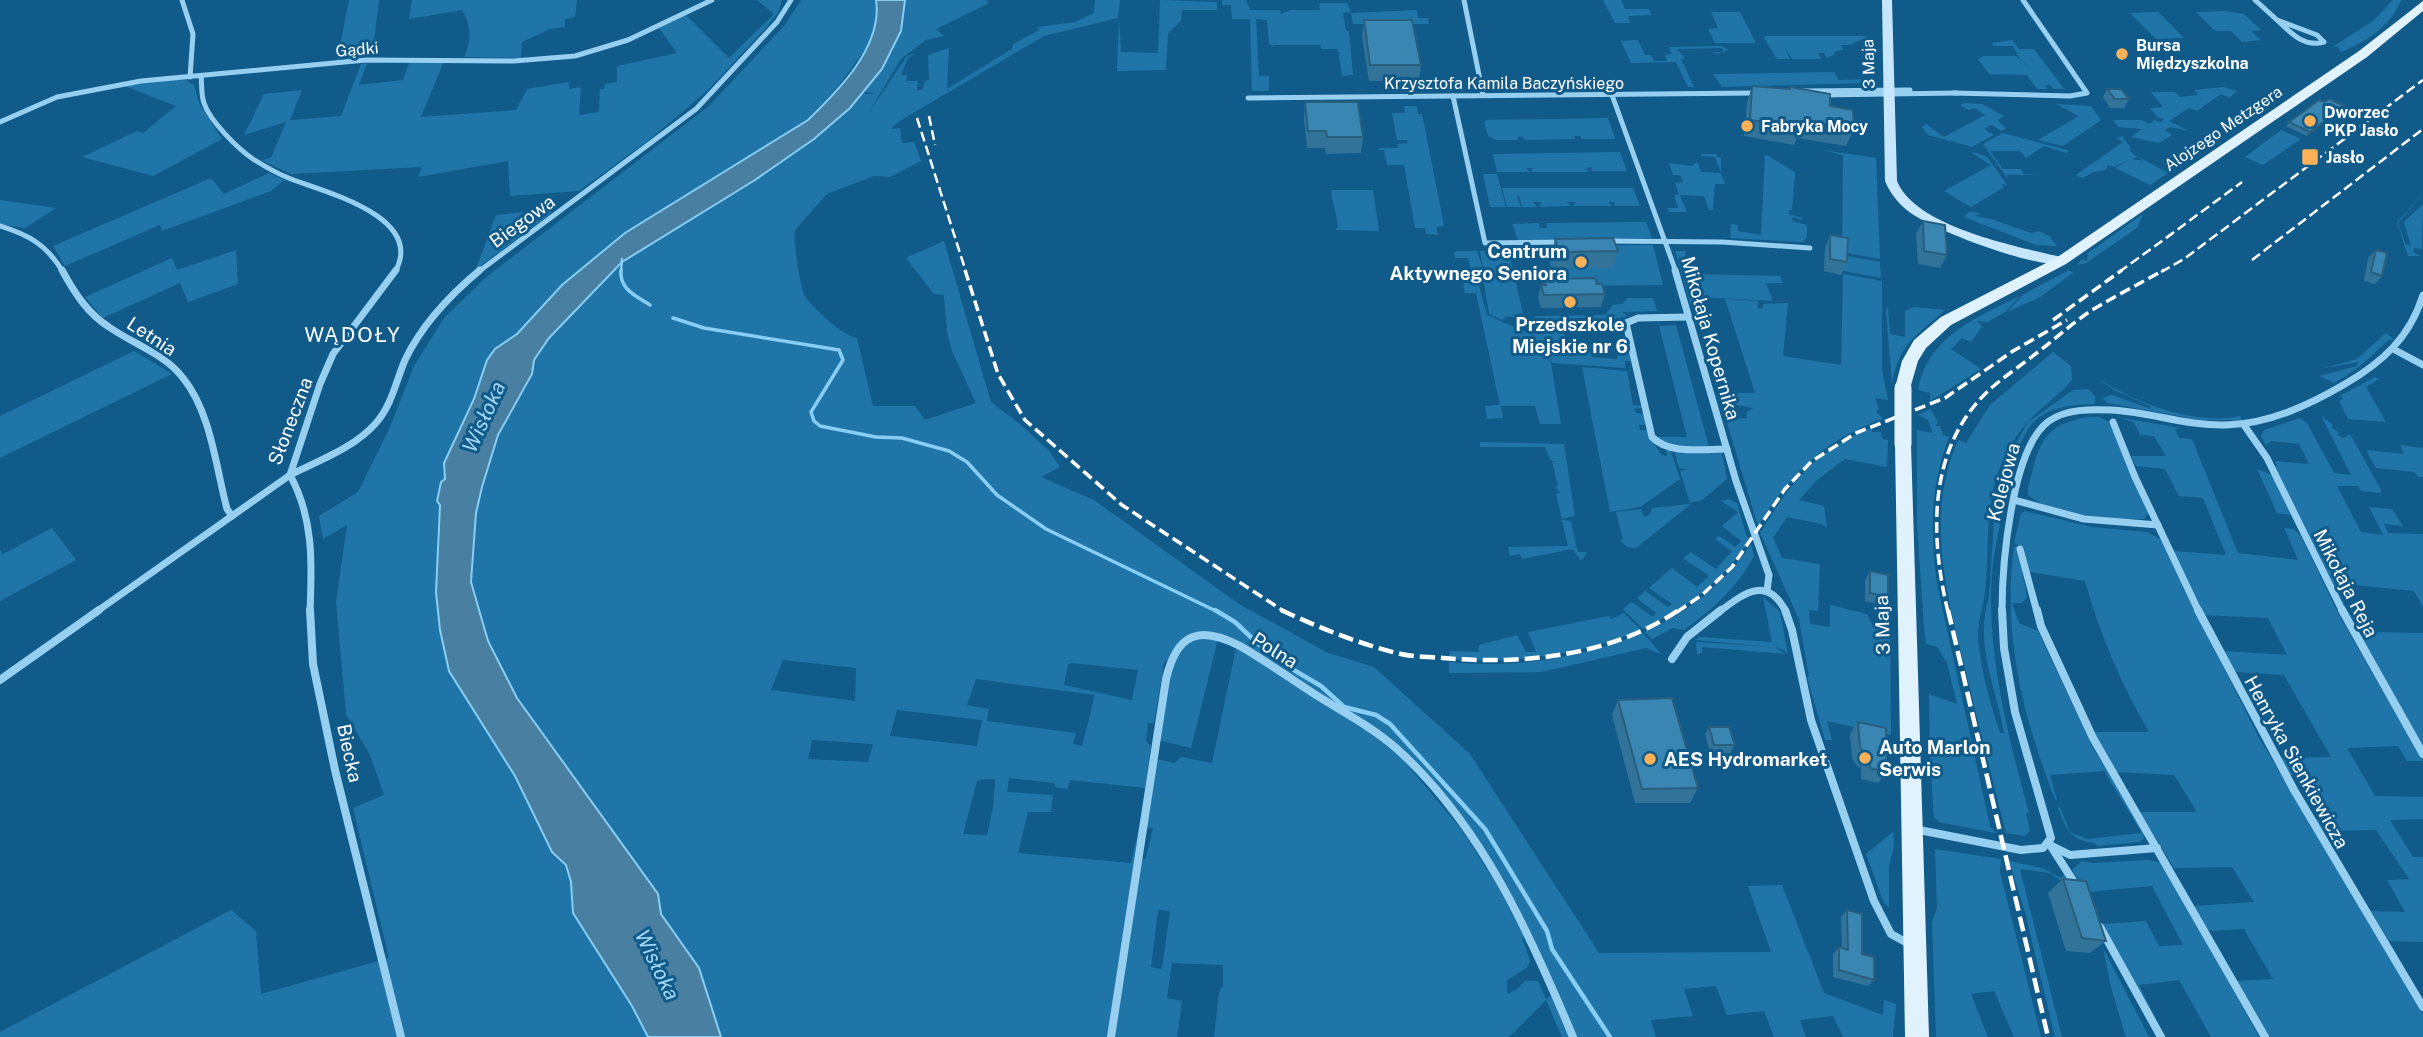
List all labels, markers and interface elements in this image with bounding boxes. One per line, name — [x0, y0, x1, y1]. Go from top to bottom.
place label: Bursa Międzyszkolna — [2136, 36, 2249, 73]
street label: Gądki — [335, 38, 379, 61]
street label: 3 Maja — [1858, 39, 1879, 89]
marker: Bursa Międzyszkolna — [2114, 46, 2130, 62]
street label: Krzysztofa Kamila Baczyńskiego — [1384, 74, 1624, 93]
street label: Alojzego Metzgera — [2161, 82, 2286, 175]
place label: Dworzec PKP Jasło — [2324, 103, 2398, 140]
marker: Dworzec PKP Jasło — [2302, 113, 2318, 129]
place label: Fabryka Mocy — [1761, 117, 1868, 136]
marker: Fabryka Mocy — [1739, 118, 1755, 134]
marker: Jasło — [2300, 147, 2320, 167]
place label: Jasło — [2326, 148, 2365, 167]
street label: Biegowa — [485, 190, 559, 252]
place label: Centrum Aktywnego Seniora — [1390, 240, 1567, 284]
marker: Centrum Aktywnego Seniora — [1573, 254, 1589, 270]
street label: Mikołaja Kopernika — [1677, 254, 1745, 422]
marker: Przedszkole Miejskie nr 6 — [1562, 294, 1578, 310]
street label: Letnia — [123, 312, 181, 360]
place label: Przedszkole Miejskie nr 6 — [1512, 313, 1628, 357]
district label: WĄDOŁY — [304, 322, 402, 347]
street label: Słoneczna — [263, 374, 317, 468]
water label: Wisłoka — [457, 377, 510, 456]
street label: Kolejowa — [1982, 441, 2024, 523]
street label: Mikołaja Reja — [2309, 525, 2383, 641]
street label: 3 Maja — [1870, 595, 1894, 655]
street label: Polna — [1248, 627, 1302, 673]
street label: Henryka Sienkiewicza — [2240, 672, 2354, 852]
street label: Biecka — [333, 722, 367, 784]
place label: Auto Marlon Serwis — [1879, 736, 1991, 780]
place label: AES Hydromarket — [1664, 748, 1828, 770]
marker: Auto Marlon Serwis — [1857, 750, 1873, 766]
marker: AES Hydromarket — [1642, 751, 1658, 767]
water label: Wisłoka — [630, 925, 685, 1004]

